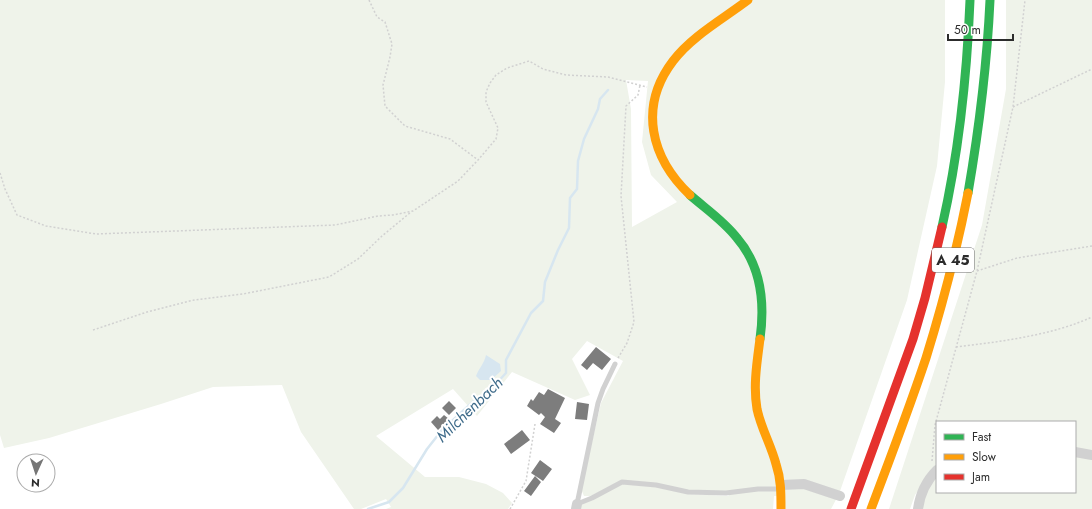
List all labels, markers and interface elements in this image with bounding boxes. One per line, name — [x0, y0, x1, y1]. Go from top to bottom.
scale bar — [948, 16, 1013, 42]
text: 50 m — [954, 21, 981, 39]
road number: A 45 — [932, 248, 974, 272]
water label: Milchenbach — [431, 372, 508, 447]
legend — [936, 421, 1076, 493]
text: Fast — [972, 428, 991, 446]
text: Slow — [972, 448, 997, 466]
north arrow — [16, 453, 56, 493]
text: Jam — [970, 468, 990, 486]
text: N — [31, 475, 40, 491]

